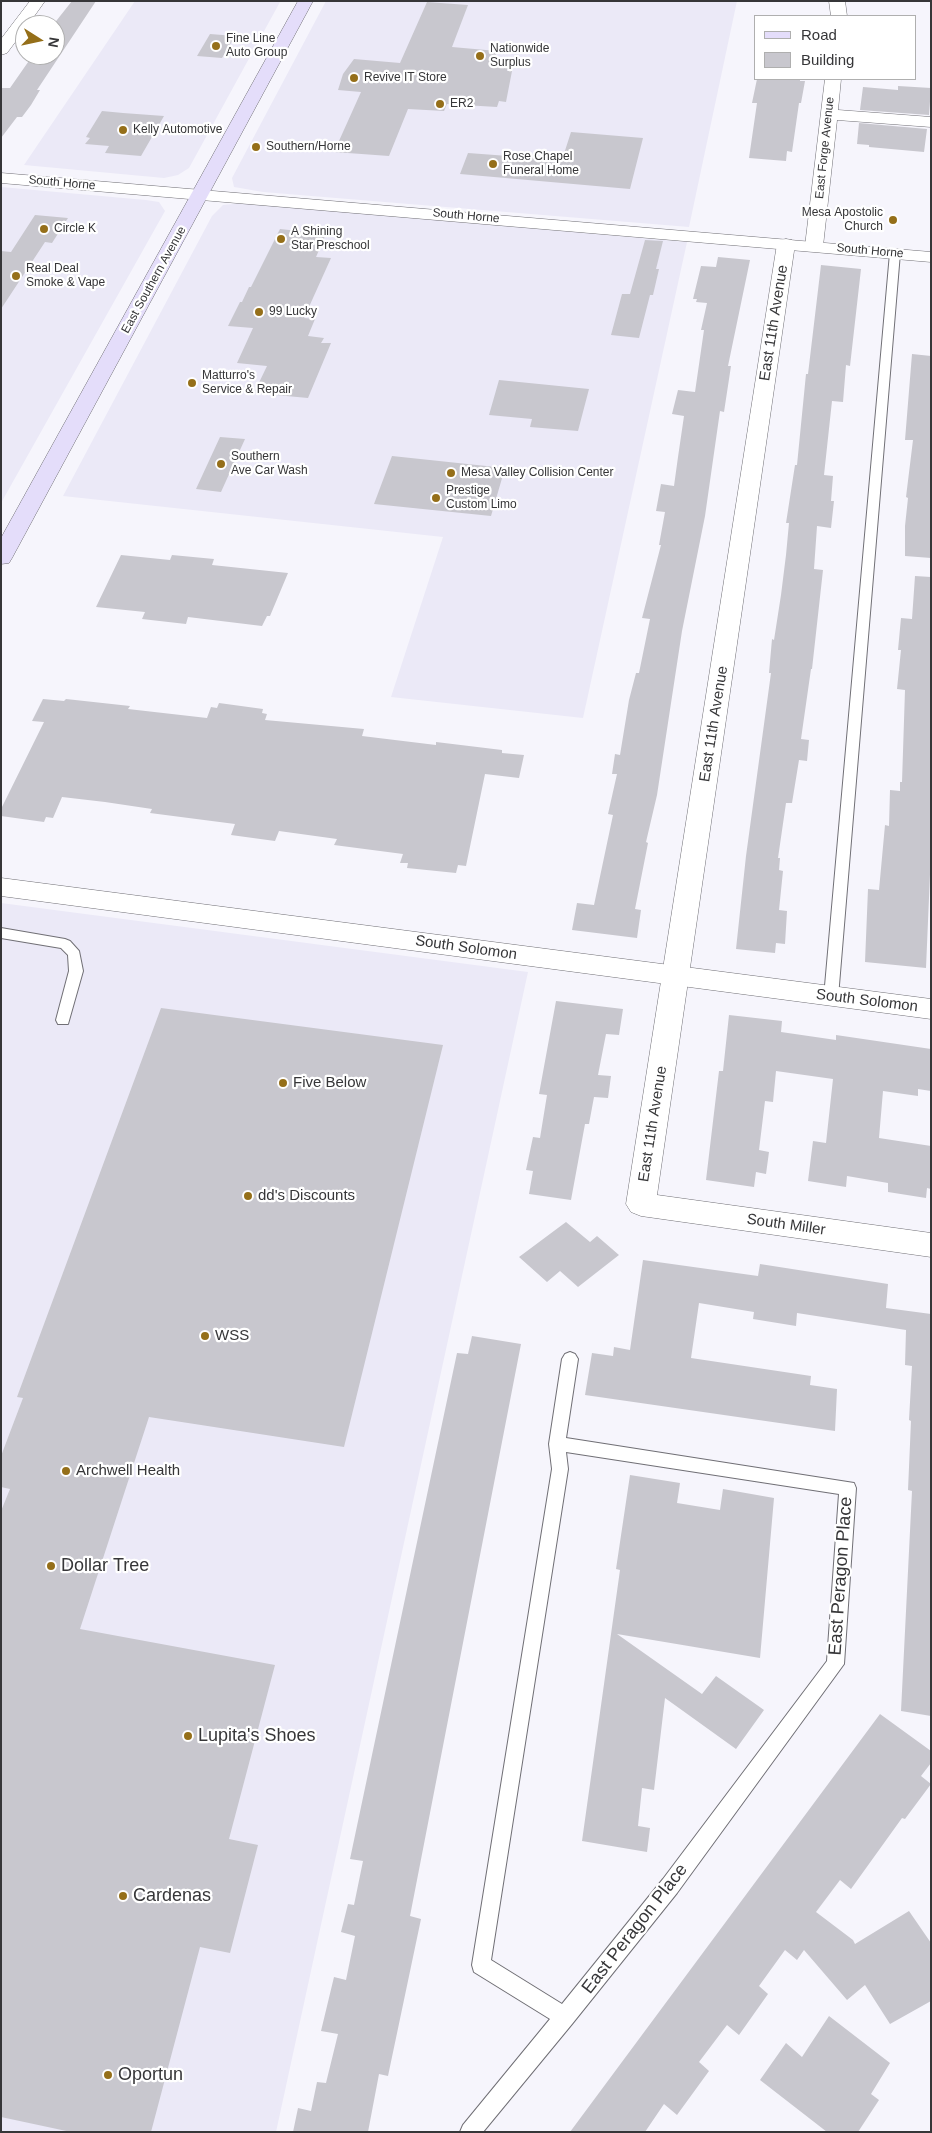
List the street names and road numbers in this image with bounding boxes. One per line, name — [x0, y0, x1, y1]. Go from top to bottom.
street label: East Forge Avenue — [812, 96, 838, 200]
street label: South Horne — [28, 173, 96, 193]
street label: South Horne — [432, 206, 500, 226]
street label: East Southern Avenue — [119, 224, 189, 336]
street label: South Horne — [836, 241, 904, 261]
street label: East 11th Avenue — [756, 264, 792, 382]
street label: East 11th Avenue — [696, 665, 732, 783]
street label: South Solomon — [414, 932, 518, 964]
street label: South Solomon — [815, 986, 919, 1016]
street label: East 11th Avenue — [635, 1065, 671, 1183]
street label: South Miller — [746, 1211, 826, 1239]
street label: East Peragon Place — [825, 1496, 857, 1656]
street label: East Peragon Place — [578, 1860, 692, 1998]

